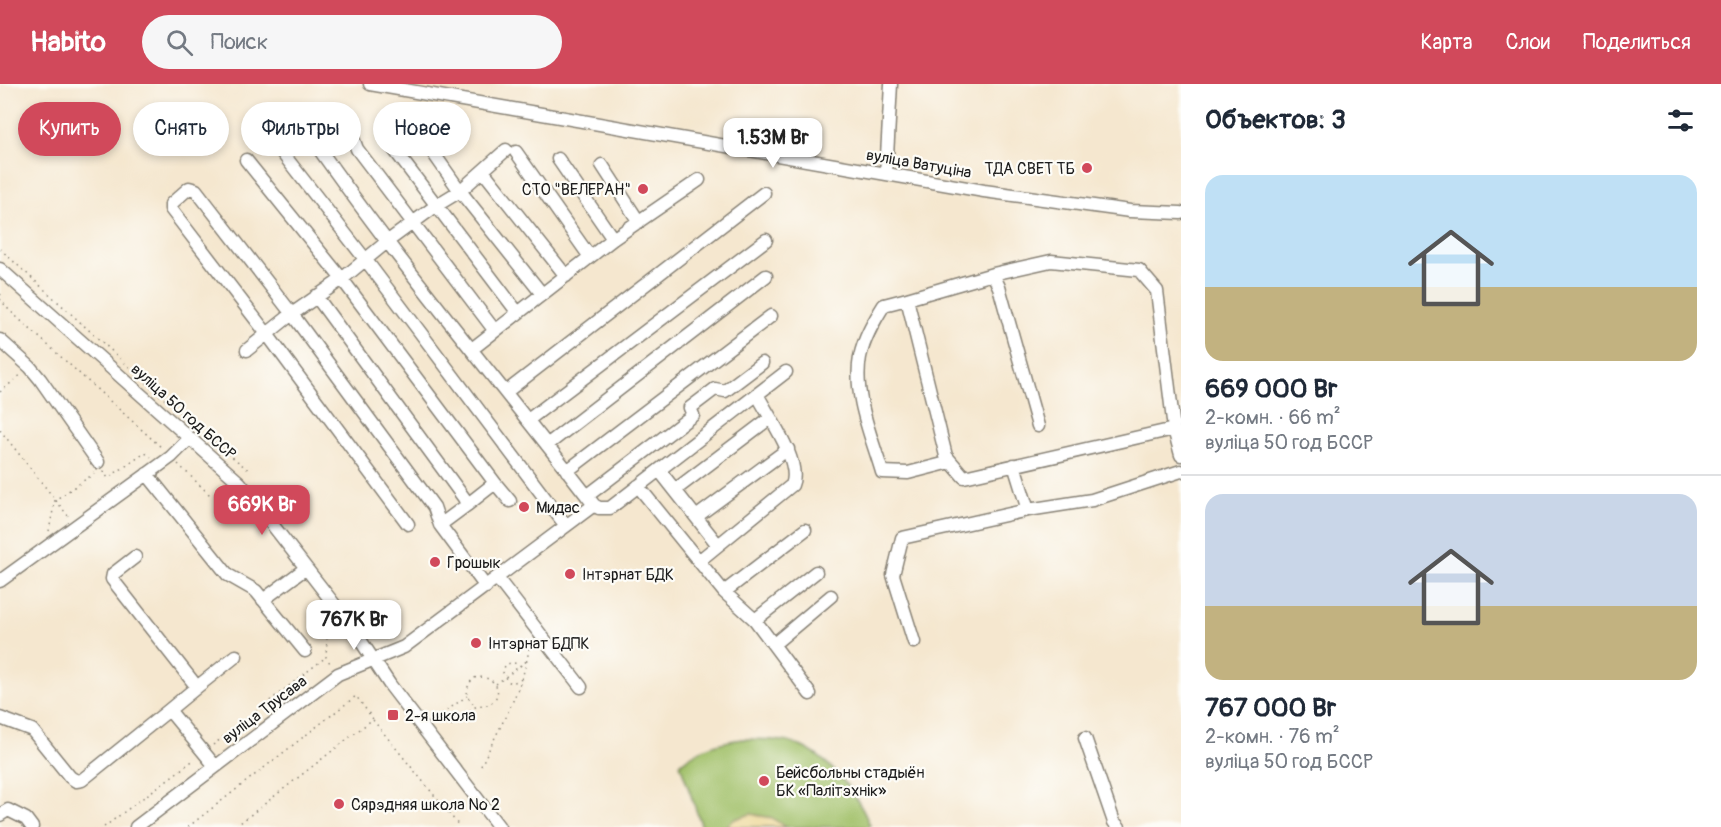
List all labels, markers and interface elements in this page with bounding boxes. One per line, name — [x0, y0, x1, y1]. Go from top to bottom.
search box — [142, 15, 562, 69]
text: Habito — [30, 25, 106, 60]
icon: search — [163, 26, 196, 59]
text: Поиск — [211, 28, 268, 56]
text: Карта — [1420, 29, 1472, 56]
text: Слои — [1505, 29, 1550, 56]
text: Поделиться — [1583, 29, 1691, 56]
chip: Купить — [18, 102, 121, 156]
chip: Снять — [133, 102, 229, 156]
chip: Фильтры — [241, 102, 361, 156]
chip: Новое — [373, 102, 471, 156]
text: Объектов: 3 — [1205, 104, 1346, 136]
icon: filters — [1664, 104, 1697, 137]
pin: 1.53M Br — [711, 118, 835, 169]
text: 1.53M Br — [737, 125, 809, 150]
street label: вуліца Ватуціна — [865, 145, 973, 183]
place label: ТДА СВЕТ ТБ — [985, 159, 1075, 179]
marker: ТДА СВЕТ ТБ — [1080, 161, 1094, 175]
place label: СТО "ВЕЛЕРАН" — [522, 180, 631, 200]
marker: СТО "ВЕЛЕРАН" — [636, 182, 650, 196]
icon: home — [1397, 214, 1505, 322]
street label: вуліца 50 год БССР — [127, 359, 240, 464]
text: 669 000 Br — [1205, 373, 1337, 405]
text: 2-комн. · 66 m² — [1205, 405, 1341, 430]
text: вуліца 50 год БССР — [1205, 430, 1373, 455]
pin: 669K Br — [207, 485, 317, 536]
text: 669K Br — [228, 492, 296, 517]
place label: Мидас — [536, 498, 580, 518]
marker: Мидас — [517, 500, 531, 514]
icon: home — [1397, 533, 1505, 641]
place label: Грошык — [447, 553, 501, 573]
marker: Грошык — [428, 555, 442, 569]
place label: Інтэрнат БДК — [582, 565, 674, 585]
marker: Інтэрнат БДК — [563, 567, 577, 581]
pin: 767K Br — [299, 600, 409, 651]
text: 767K Br — [320, 607, 388, 632]
place label: Інтэрнат БДПК — [488, 634, 590, 654]
marker: Інтэрнат БДПК — [469, 636, 483, 650]
street label: вуліца Трусава — [218, 671, 311, 748]
text: 767 000 Br — [1205, 692, 1336, 724]
place label: 2-я школа — [405, 706, 476, 726]
marker: 2-я школа — [386, 708, 400, 722]
text: 2-комн. · 76 m² — [1205, 724, 1340, 749]
text: вуліца 50 год БССР — [1205, 749, 1373, 774]
place label: Бейсбольны стадыён БК «Палітэхнік» — [776, 763, 924, 801]
marker: Бейсбольны стадыён БК «Палітэхнік» — [757, 774, 771, 788]
place label: Сярэдняя школа № 2 — [351, 795, 500, 815]
marker: Сярэдняя школа № 2 — [332, 797, 346, 811]

